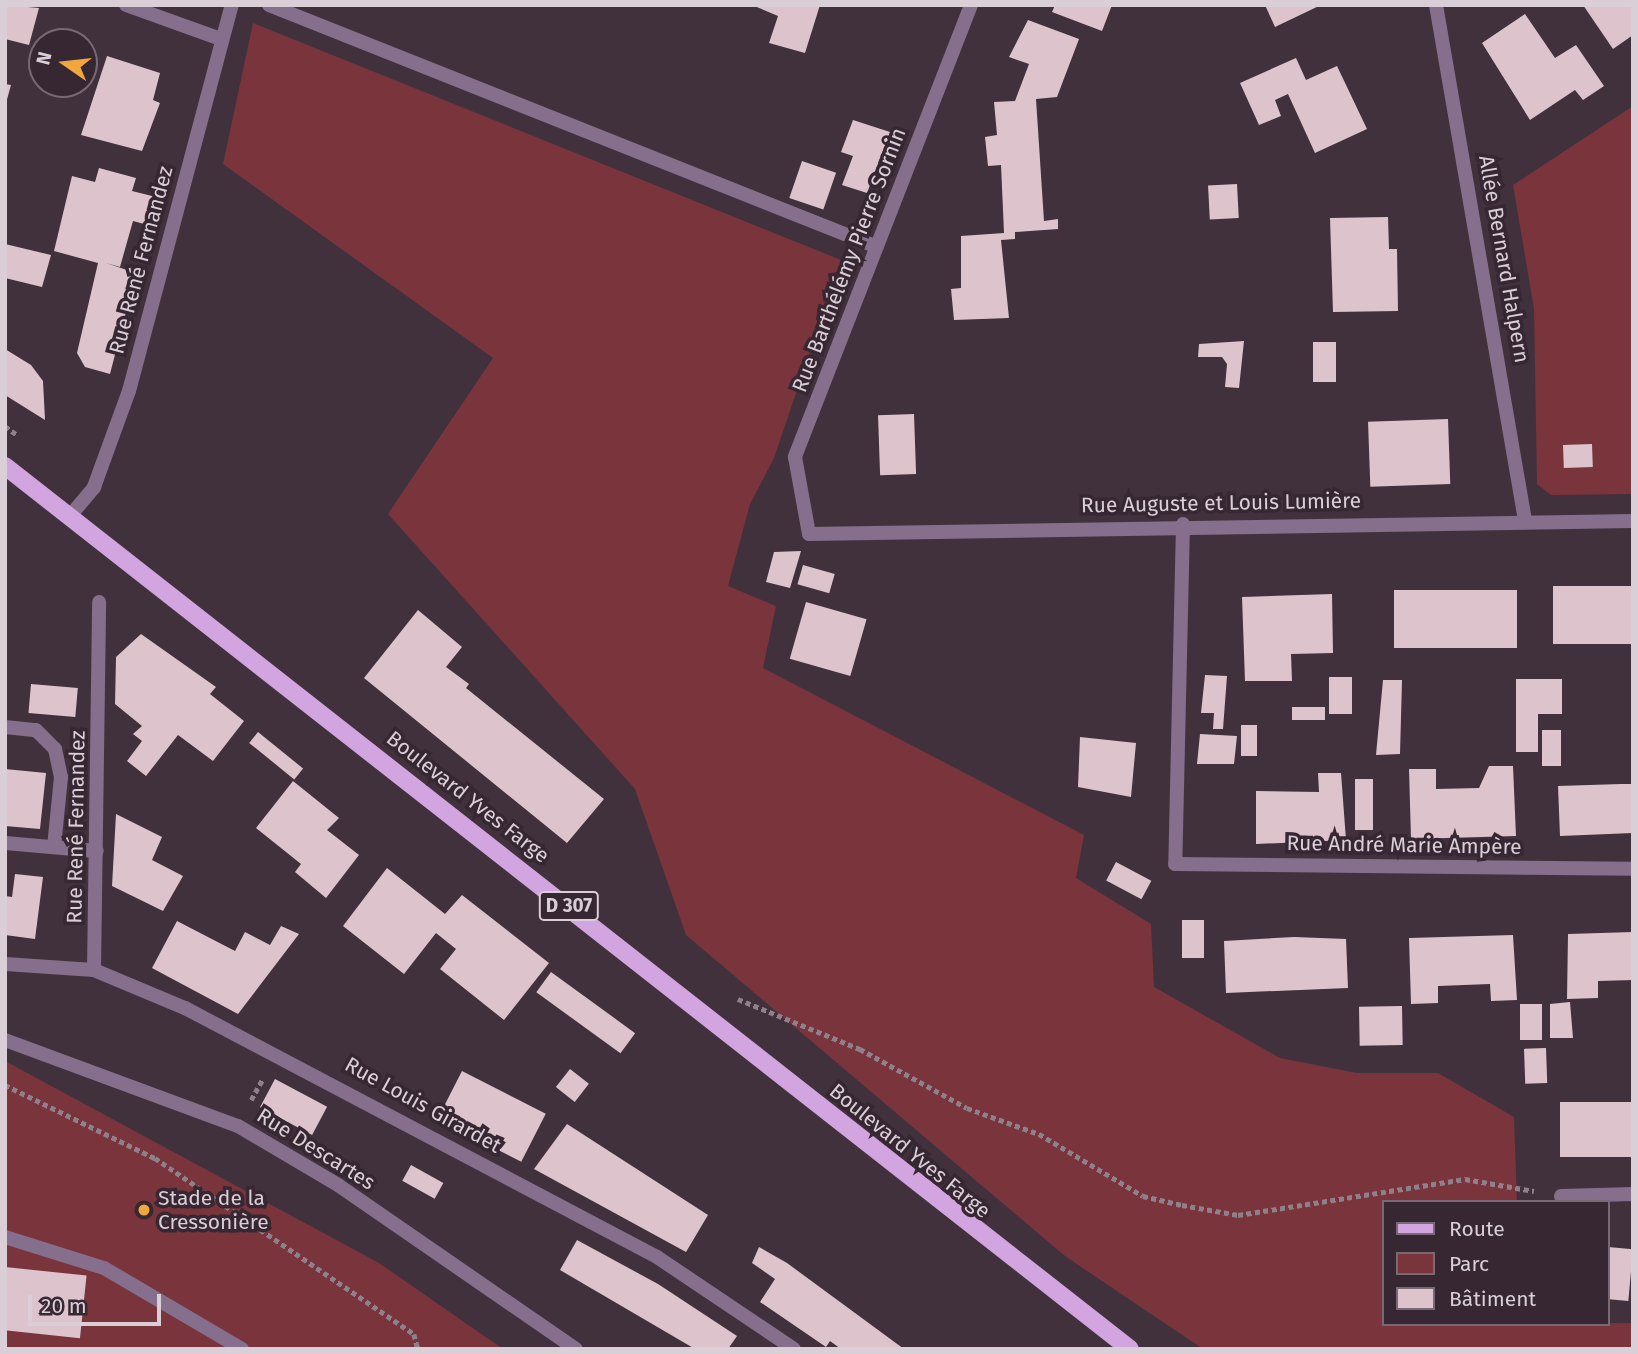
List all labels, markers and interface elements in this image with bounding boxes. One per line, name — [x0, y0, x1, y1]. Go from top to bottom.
north arrow — [28, 28, 98, 98]
text: N — [31, 49, 57, 67]
street label: Rue Barthélémy Pierre Sornin — [787, 124, 911, 396]
street label: Allée Bernard Halpern — [1473, 153, 1535, 365]
street label: Rue René Fernandez — [104, 163, 178, 357]
street label: Rue Auguste et Louis Lumière — [1081, 488, 1361, 518]
street label: Boulevard Yves Farge — [382, 726, 554, 868]
street label: Rue René Fernandez — [62, 730, 90, 924]
street label: Rue André Marie Ampère — [1286, 830, 1522, 860]
road number: D 307 — [538, 890, 600, 922]
street label: Rue Louis Girardet — [341, 1052, 505, 1158]
street label: Boulevard Yves Farge — [825, 1078, 995, 1224]
street label: Rue Descartes — [252, 1103, 380, 1195]
place label: Stade de la Cressonière — [158, 1185, 269, 1235]
legend — [1382, 1200, 1610, 1326]
marker: Stade de la Cressonière — [136, 1202, 152, 1218]
text: Route — [1449, 1216, 1505, 1242]
text: Parc — [1449, 1251, 1489, 1277]
scale bar — [32, 1280, 164, 1324]
text: Bâtiment — [1449, 1286, 1536, 1312]
text: 20 m — [41, 1293, 87, 1319]

